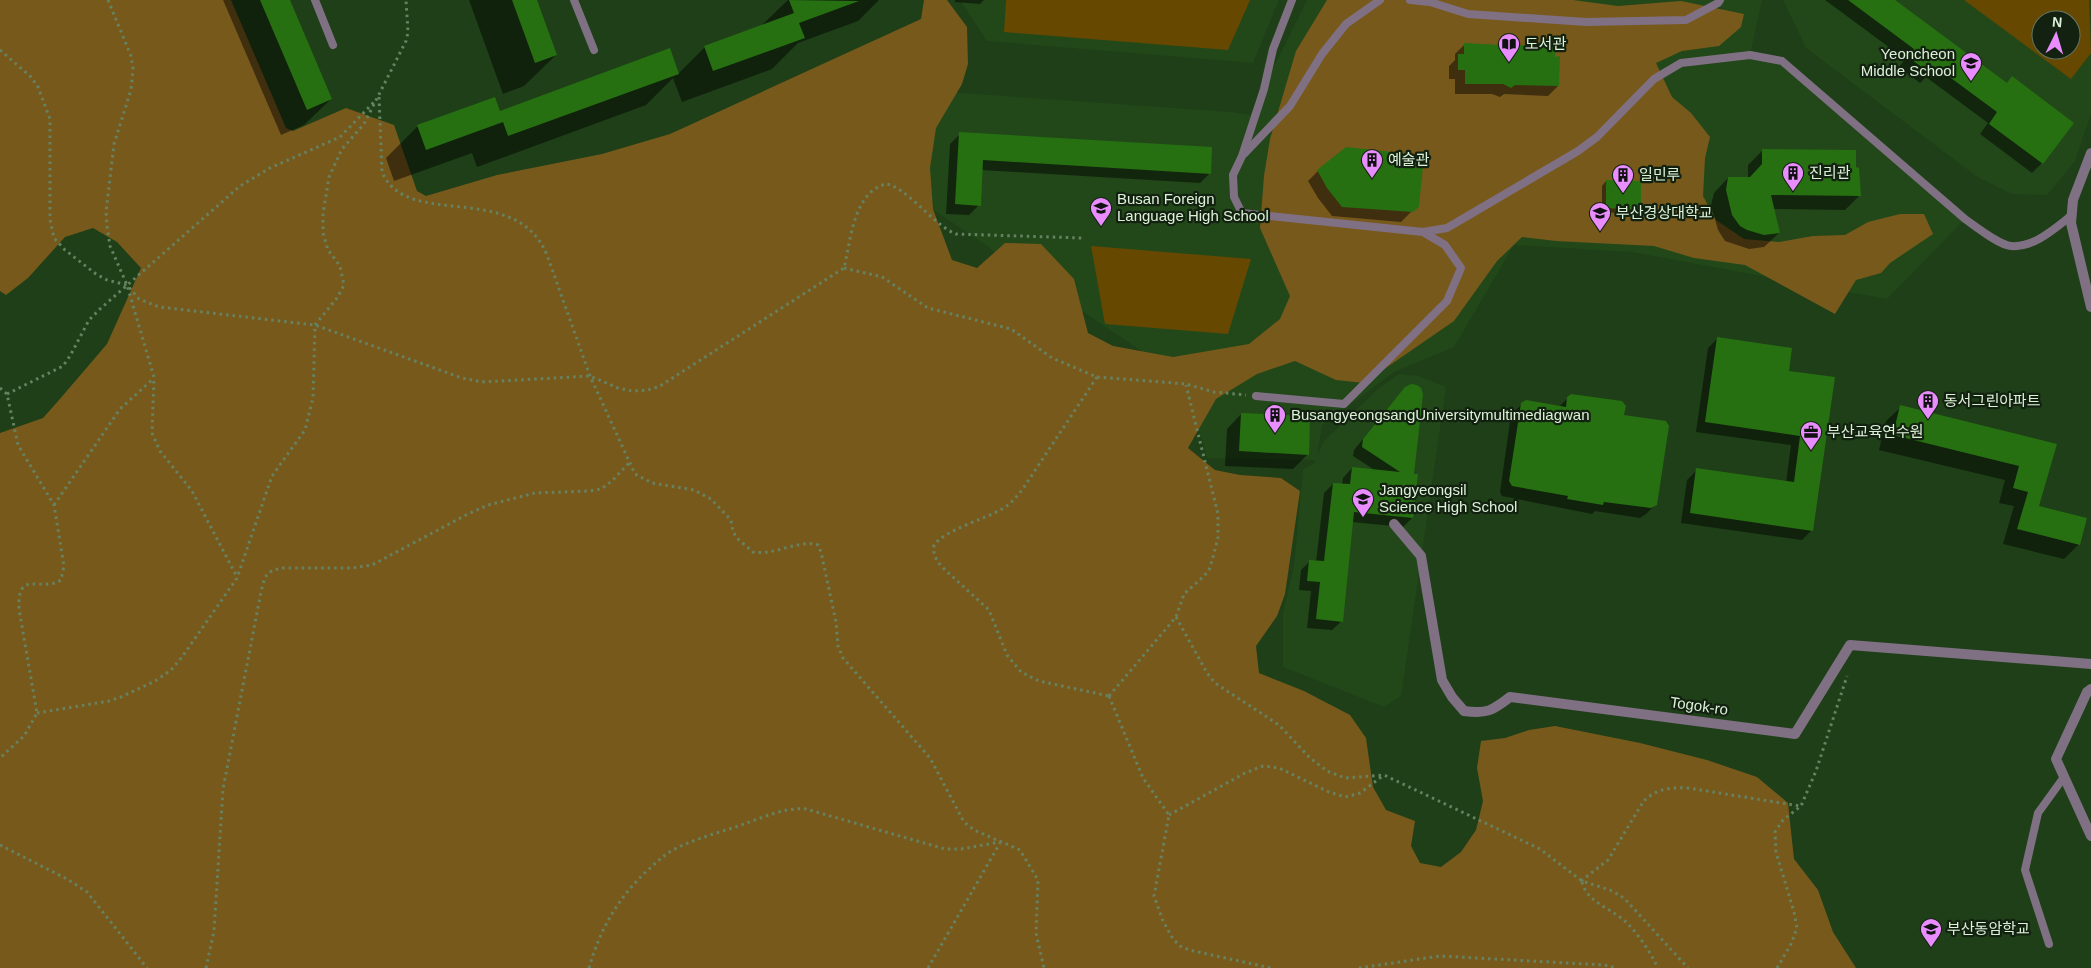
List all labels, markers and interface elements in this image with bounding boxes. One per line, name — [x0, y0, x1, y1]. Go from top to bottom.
north arrow — [2031, 10, 2081, 60]
text: N — [2051, 14, 2063, 30]
library icon: 도서관 — [1497, 32, 1521, 63]
place label: 도서관 — [1525, 35, 1567, 52]
place label: Yeoncheon Middle School — [1861, 45, 1955, 79]
school or university icon: Yeoncheon Middle School — [1959, 51, 1983, 82]
building icon: 예술관 — [1360, 148, 1384, 179]
place label: 예술관 — [1388, 151, 1430, 168]
building icon: 진리관 — [1781, 161, 1805, 192]
building icon: 일민루 — [1611, 163, 1635, 194]
place label: 진리관 — [1809, 164, 1851, 181]
place label: 일민루 — [1639, 166, 1680, 183]
place label: Busan Foreign Language High School — [1117, 190, 1269, 224]
school or university icon: Busan Foreign Language High School — [1089, 196, 1113, 227]
school or university icon: 부산경상대학교 — [1588, 201, 1612, 232]
place label: 부산경상대학교 — [1616, 204, 1713, 221]
building icon: 동서그린아파트 — [1916, 389, 1940, 420]
place label: 동서그린아파트 — [1944, 392, 2041, 409]
building icon: BusangyeongsangUniversitymultimediagwan — [1263, 403, 1287, 434]
place label: BusangyeongsangUniversitymultimediagwan — [1291, 406, 1590, 423]
office icon: 부산교육연수원 — [1799, 420, 1823, 451]
place label: 부산교육연수원 — [1827, 423, 1924, 440]
place label: Jangyeongsil Science High School — [1379, 481, 1517, 515]
school or university icon: Jangyeongsil Science High School — [1351, 487, 1375, 518]
street label: Togok-ro — [1669, 693, 1729, 718]
school or university icon: 부산동암학교 — [1919, 917, 1943, 948]
place label: 부산동암학교 — [1947, 920, 2030, 937]

